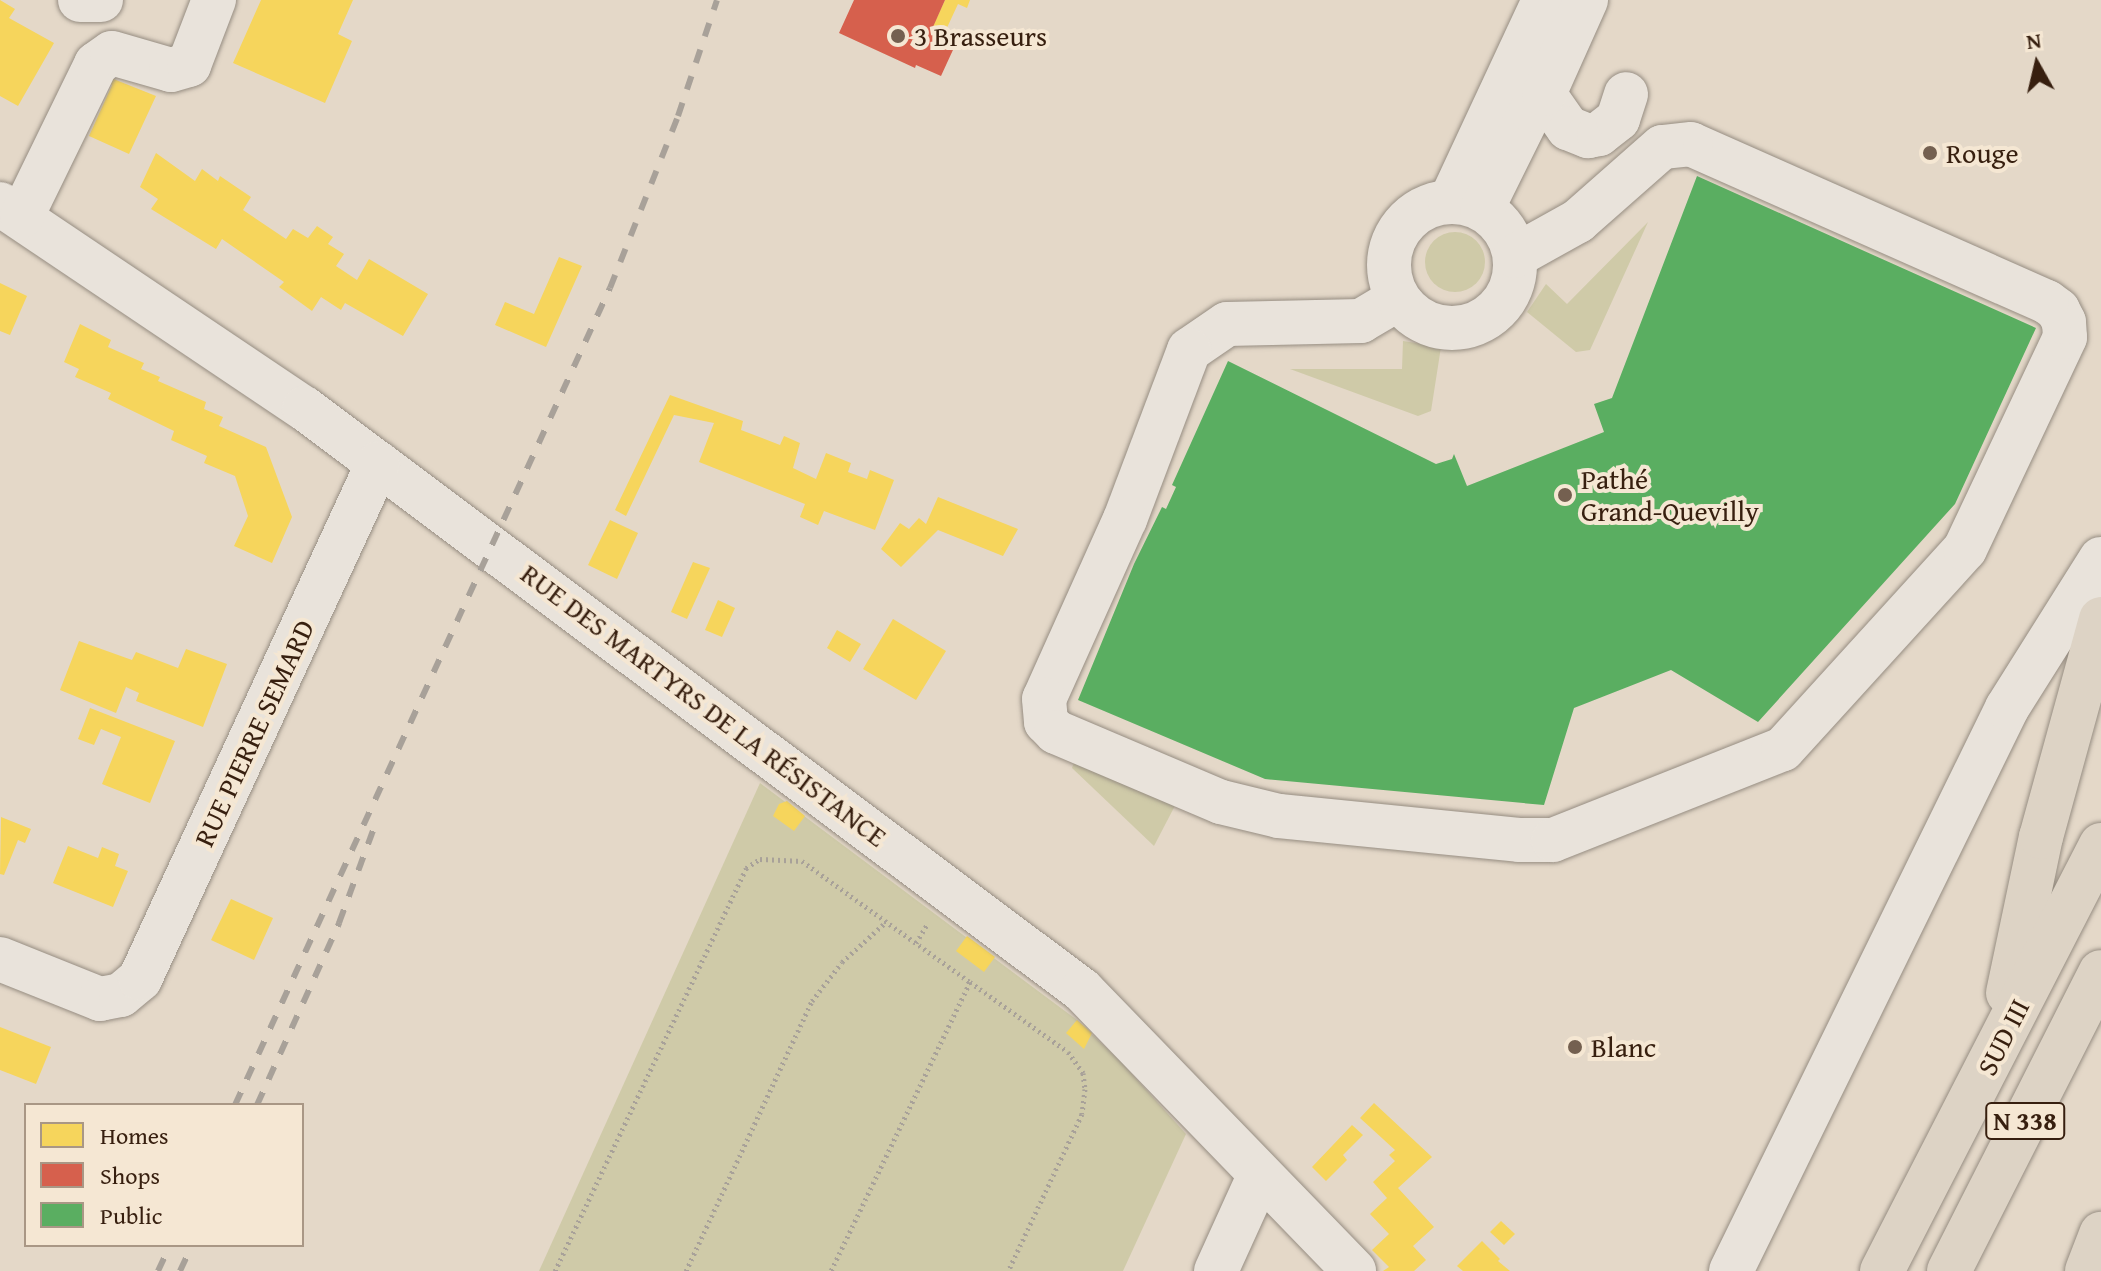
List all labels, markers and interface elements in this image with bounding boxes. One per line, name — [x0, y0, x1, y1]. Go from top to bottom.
place label: 3 Brasseurs — [914, 19, 1047, 53]
text: N — [2024, 23, 2043, 57]
north arrow — [1997, 24, 2077, 104]
marker: 3 Brasseurs — [889, 27, 907, 45]
place label: Rouge — [1946, 136, 2019, 170]
marker: Rouge — [1921, 144, 1939, 162]
place label: Pathé Grand-Quevilly — [1581, 462, 1759, 528]
marker: Pathé Grand-Quevilly — [1556, 486, 1574, 504]
street label: RUE DES MARTYRS DE LA RÉSISTANCE — [515, 556, 893, 854]
street label: RUE PIERRE SEMARD — [187, 614, 321, 852]
street label: SUD III — [1970, 993, 2036, 1081]
place label: Blanc — [1591, 1030, 1656, 1064]
marker: Blanc — [1566, 1038, 1584, 1056]
road number: N 338 — [1985, 1099, 2065, 1143]
legend — [24, 1103, 304, 1247]
text: Homes — [100, 1118, 169, 1153]
text: Shops — [100, 1158, 160, 1193]
text: Public — [100, 1198, 162, 1233]

